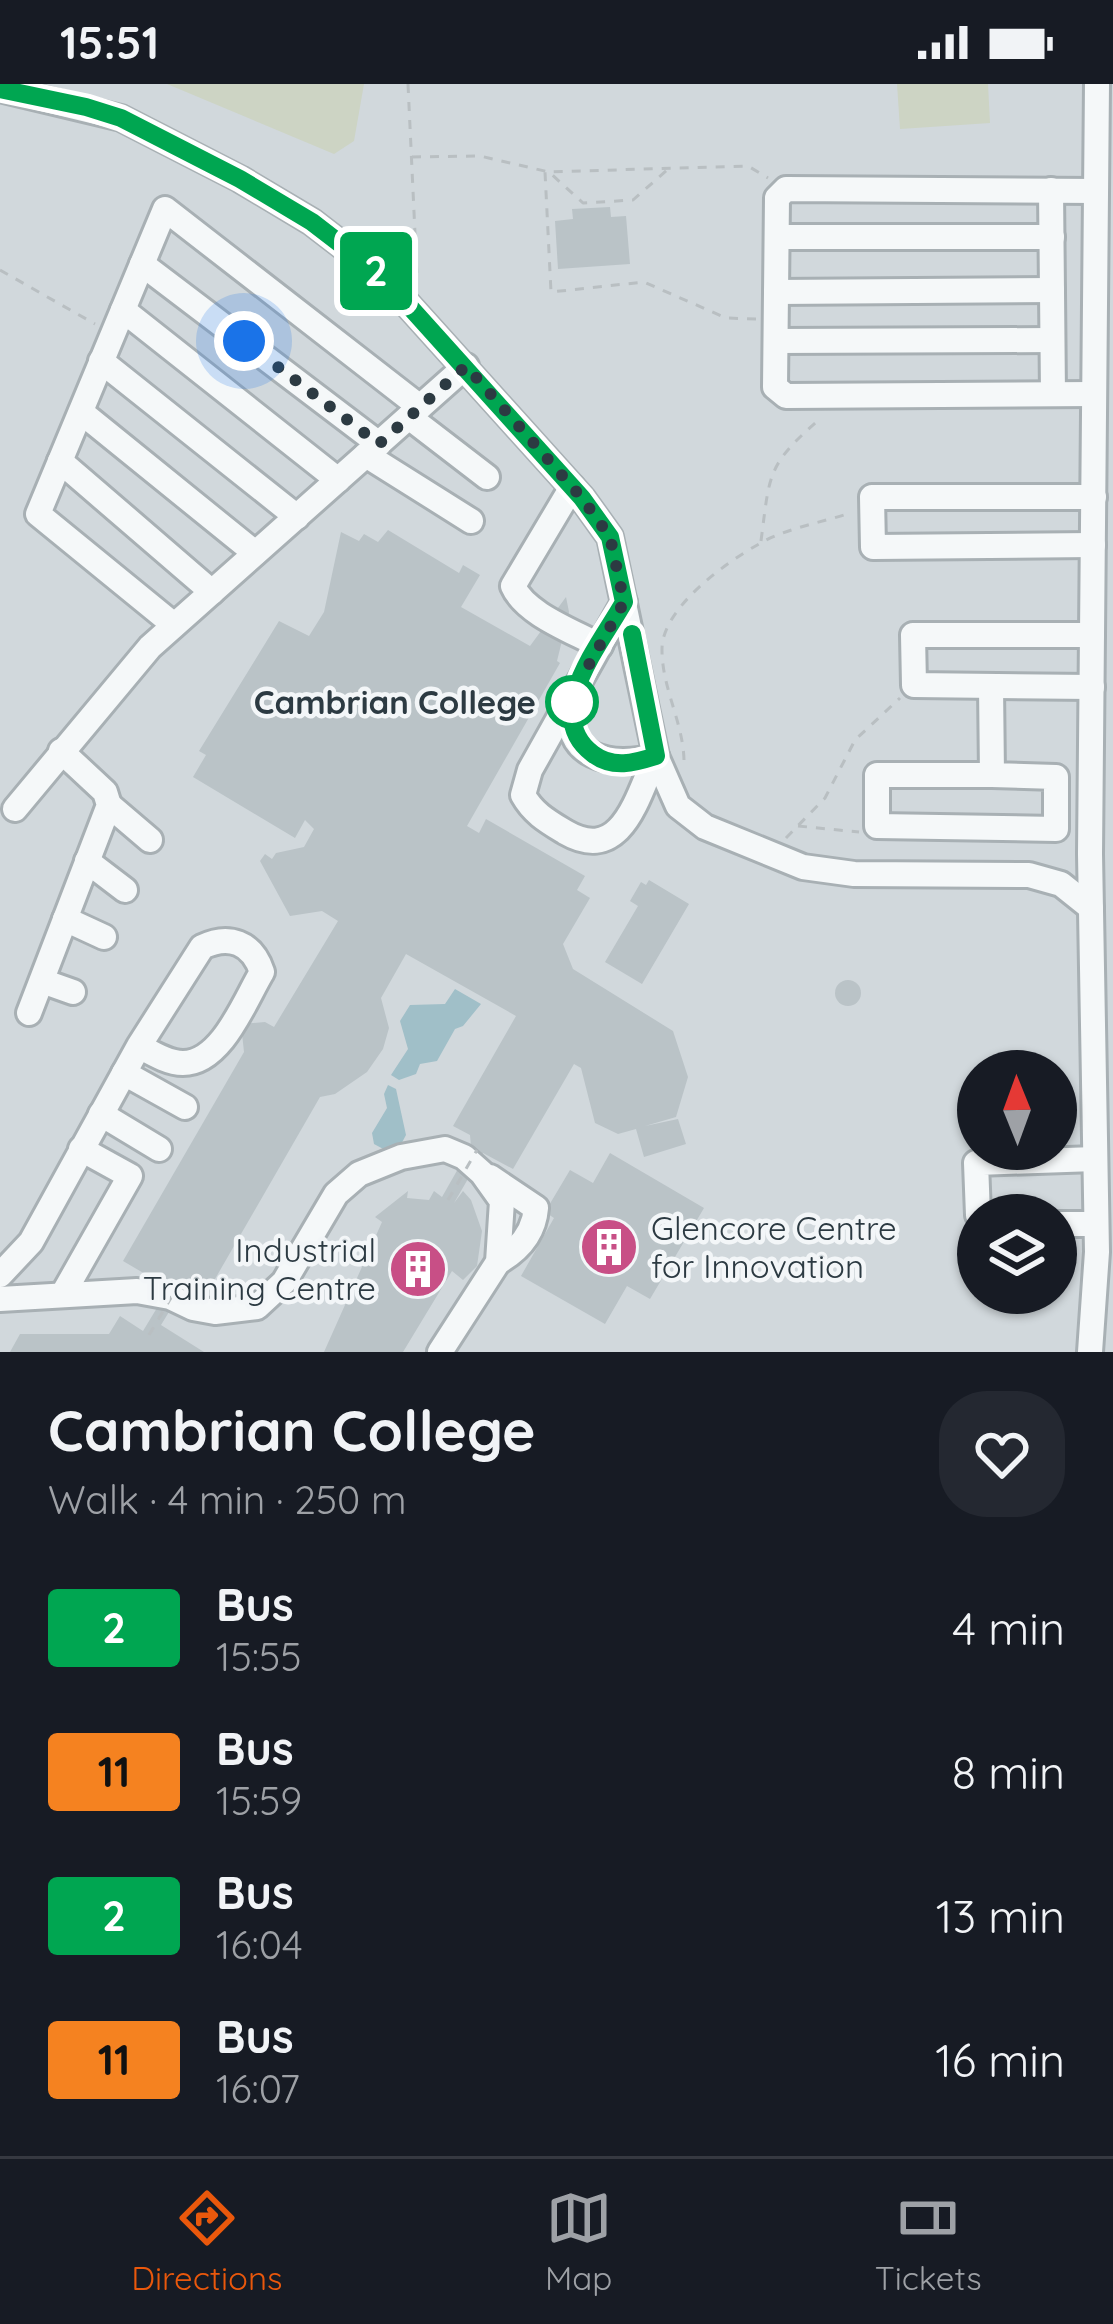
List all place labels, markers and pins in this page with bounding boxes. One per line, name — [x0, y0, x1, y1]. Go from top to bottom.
marker: Cambrian College — [547, 677, 597, 727]
place label: Cambrian College — [254, 681, 536, 722]
place label: Glencore Centre for Innovation — [651, 1207, 897, 1286]
building icon: Glencore Centre for Innovation — [578, 1216, 640, 1278]
place label: Industrial Training Centre — [143, 1229, 376, 1308]
building icon: Industrial Training Centre — [387, 1238, 449, 1300]

